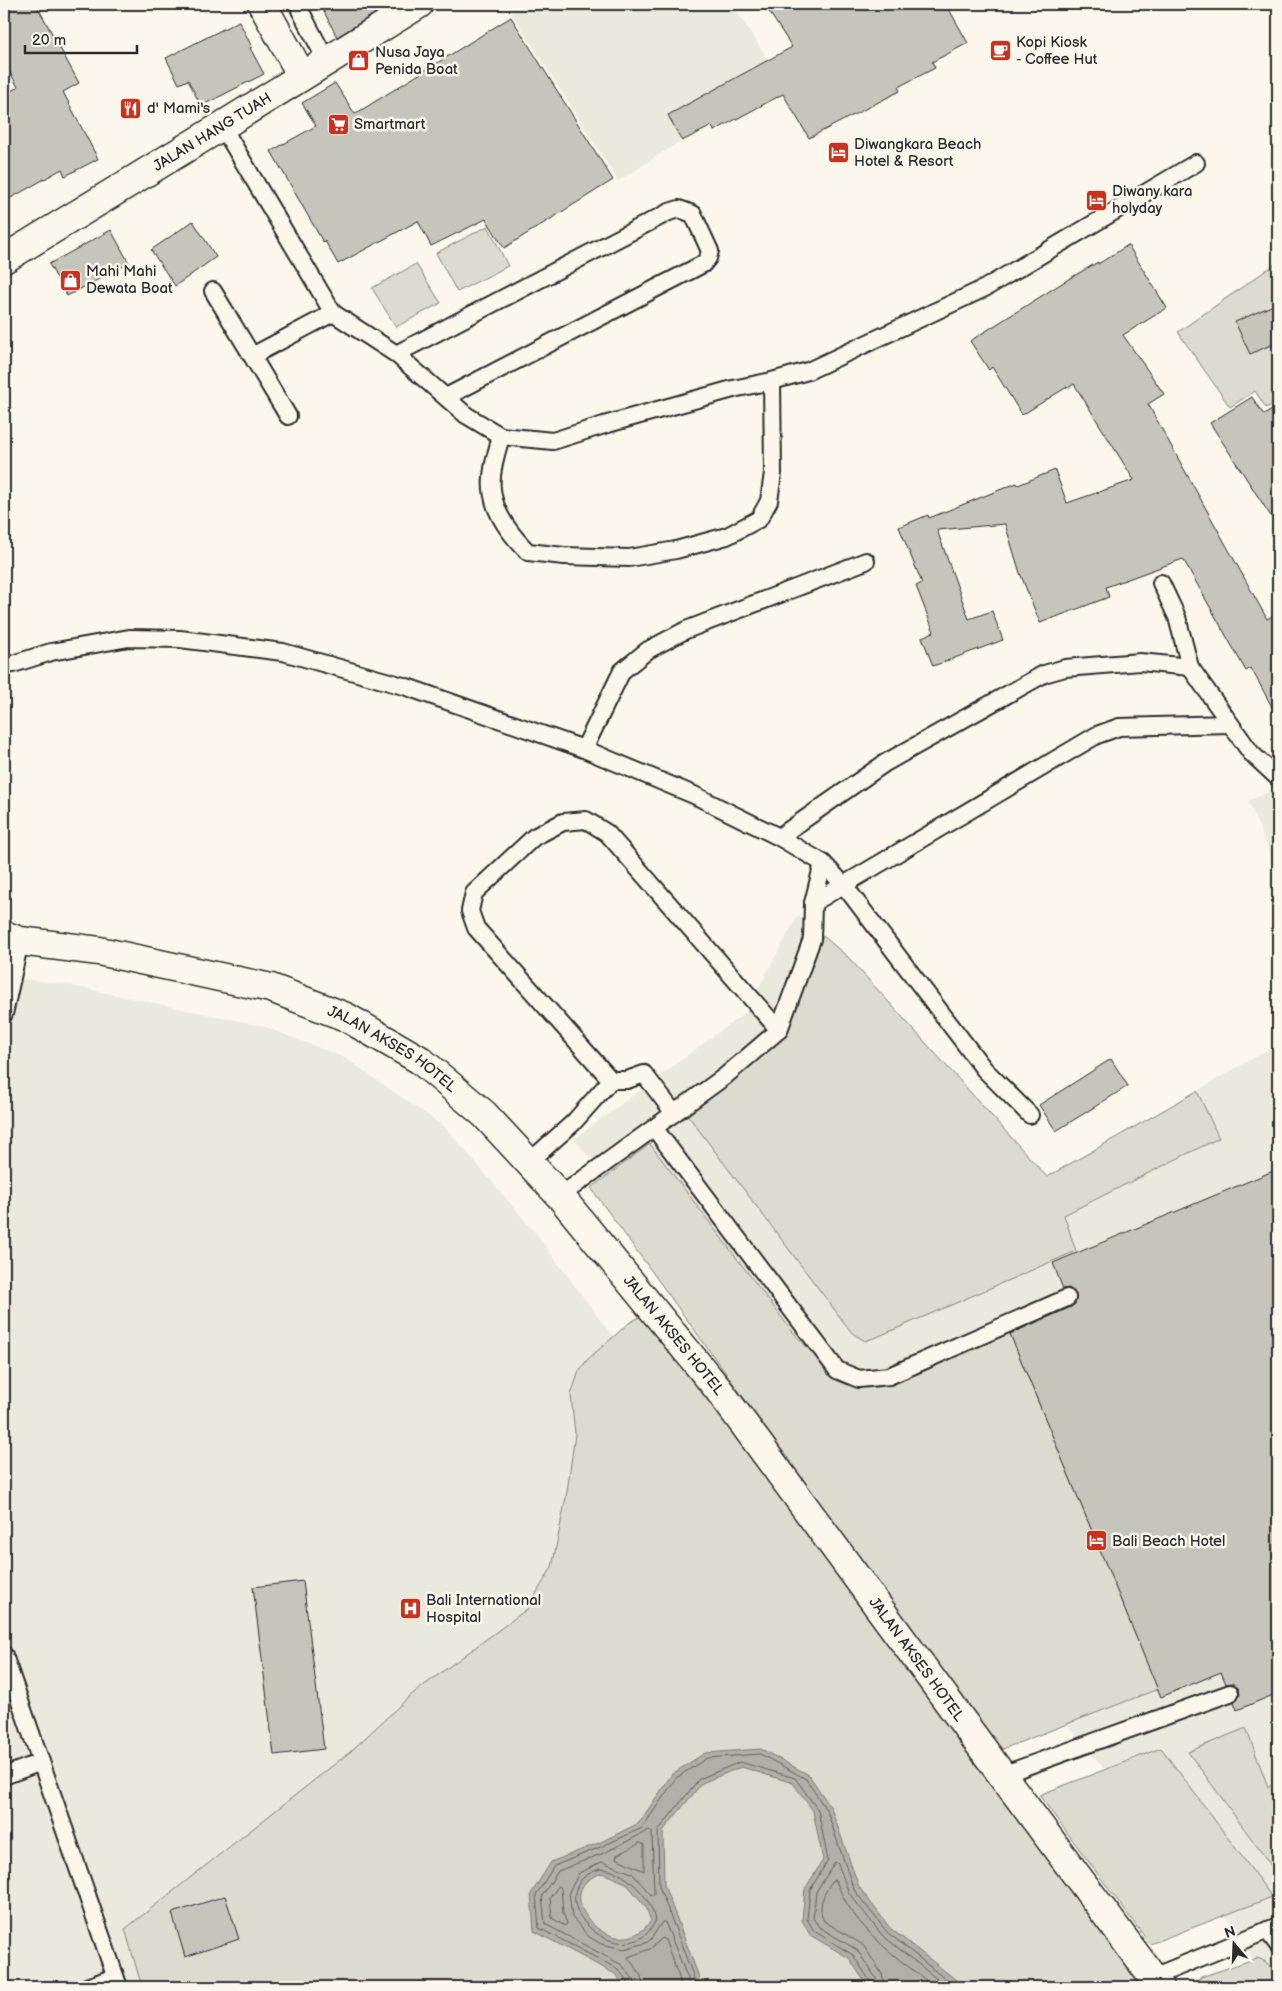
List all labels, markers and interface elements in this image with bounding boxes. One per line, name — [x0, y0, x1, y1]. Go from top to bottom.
scale bar — [25, 22, 138, 54]
text: 20 m — [32, 31, 66, 50]
place label: Kopi Kiosk - Coffee Hut — [1016, 33, 1098, 69]
cafe icon: Kopi Kiosk - Coffee Hut — [988, 39, 1012, 63]
place label: Nusa Jaya Penida Boat — [375, 43, 458, 79]
shop icon: Nusa Jaya Penida Boat — [347, 49, 371, 73]
street label: JALAN HANG TUAH — [150, 89, 275, 176]
restaurant icon: d' Mami's — [119, 96, 143, 120]
place label: d' Mami's — [147, 99, 211, 118]
supermarket icon: Smartmart — [326, 112, 350, 136]
place label: Smartmart — [354, 115, 426, 134]
place label: Diwangkara Beach Hotel & Resort — [854, 135, 981, 171]
hotel icon: Diwangkara Beach Hotel & Resort — [826, 141, 850, 165]
place label: Diwany kara holyday — [1112, 182, 1192, 218]
hotel icon: Diwany kara holyday — [1084, 188, 1108, 212]
place label: Mahi Mahi Dewata Boat — [86, 262, 173, 298]
shop icon: Mahi Mahi Dewata Boat — [58, 268, 82, 292]
street label: JALAN AKSES HOTEL — [325, 1002, 461, 1097]
street label: JALAN AKSES HOTEL — [619, 1272, 729, 1399]
hotel icon: Bali Beach Hotel — [1084, 1529, 1108, 1553]
place label: Bali Beach Hotel — [1112, 1532, 1225, 1551]
place label: Bali International Hospital — [426, 1591, 541, 1627]
street label: JALAN AKSES HOTEL — [864, 1594, 969, 1726]
hospital icon: Bali International Hospital — [398, 1597, 422, 1621]
north arrow — [1210, 1918, 1260, 1968]
text: N — [1222, 1922, 1238, 1942]

